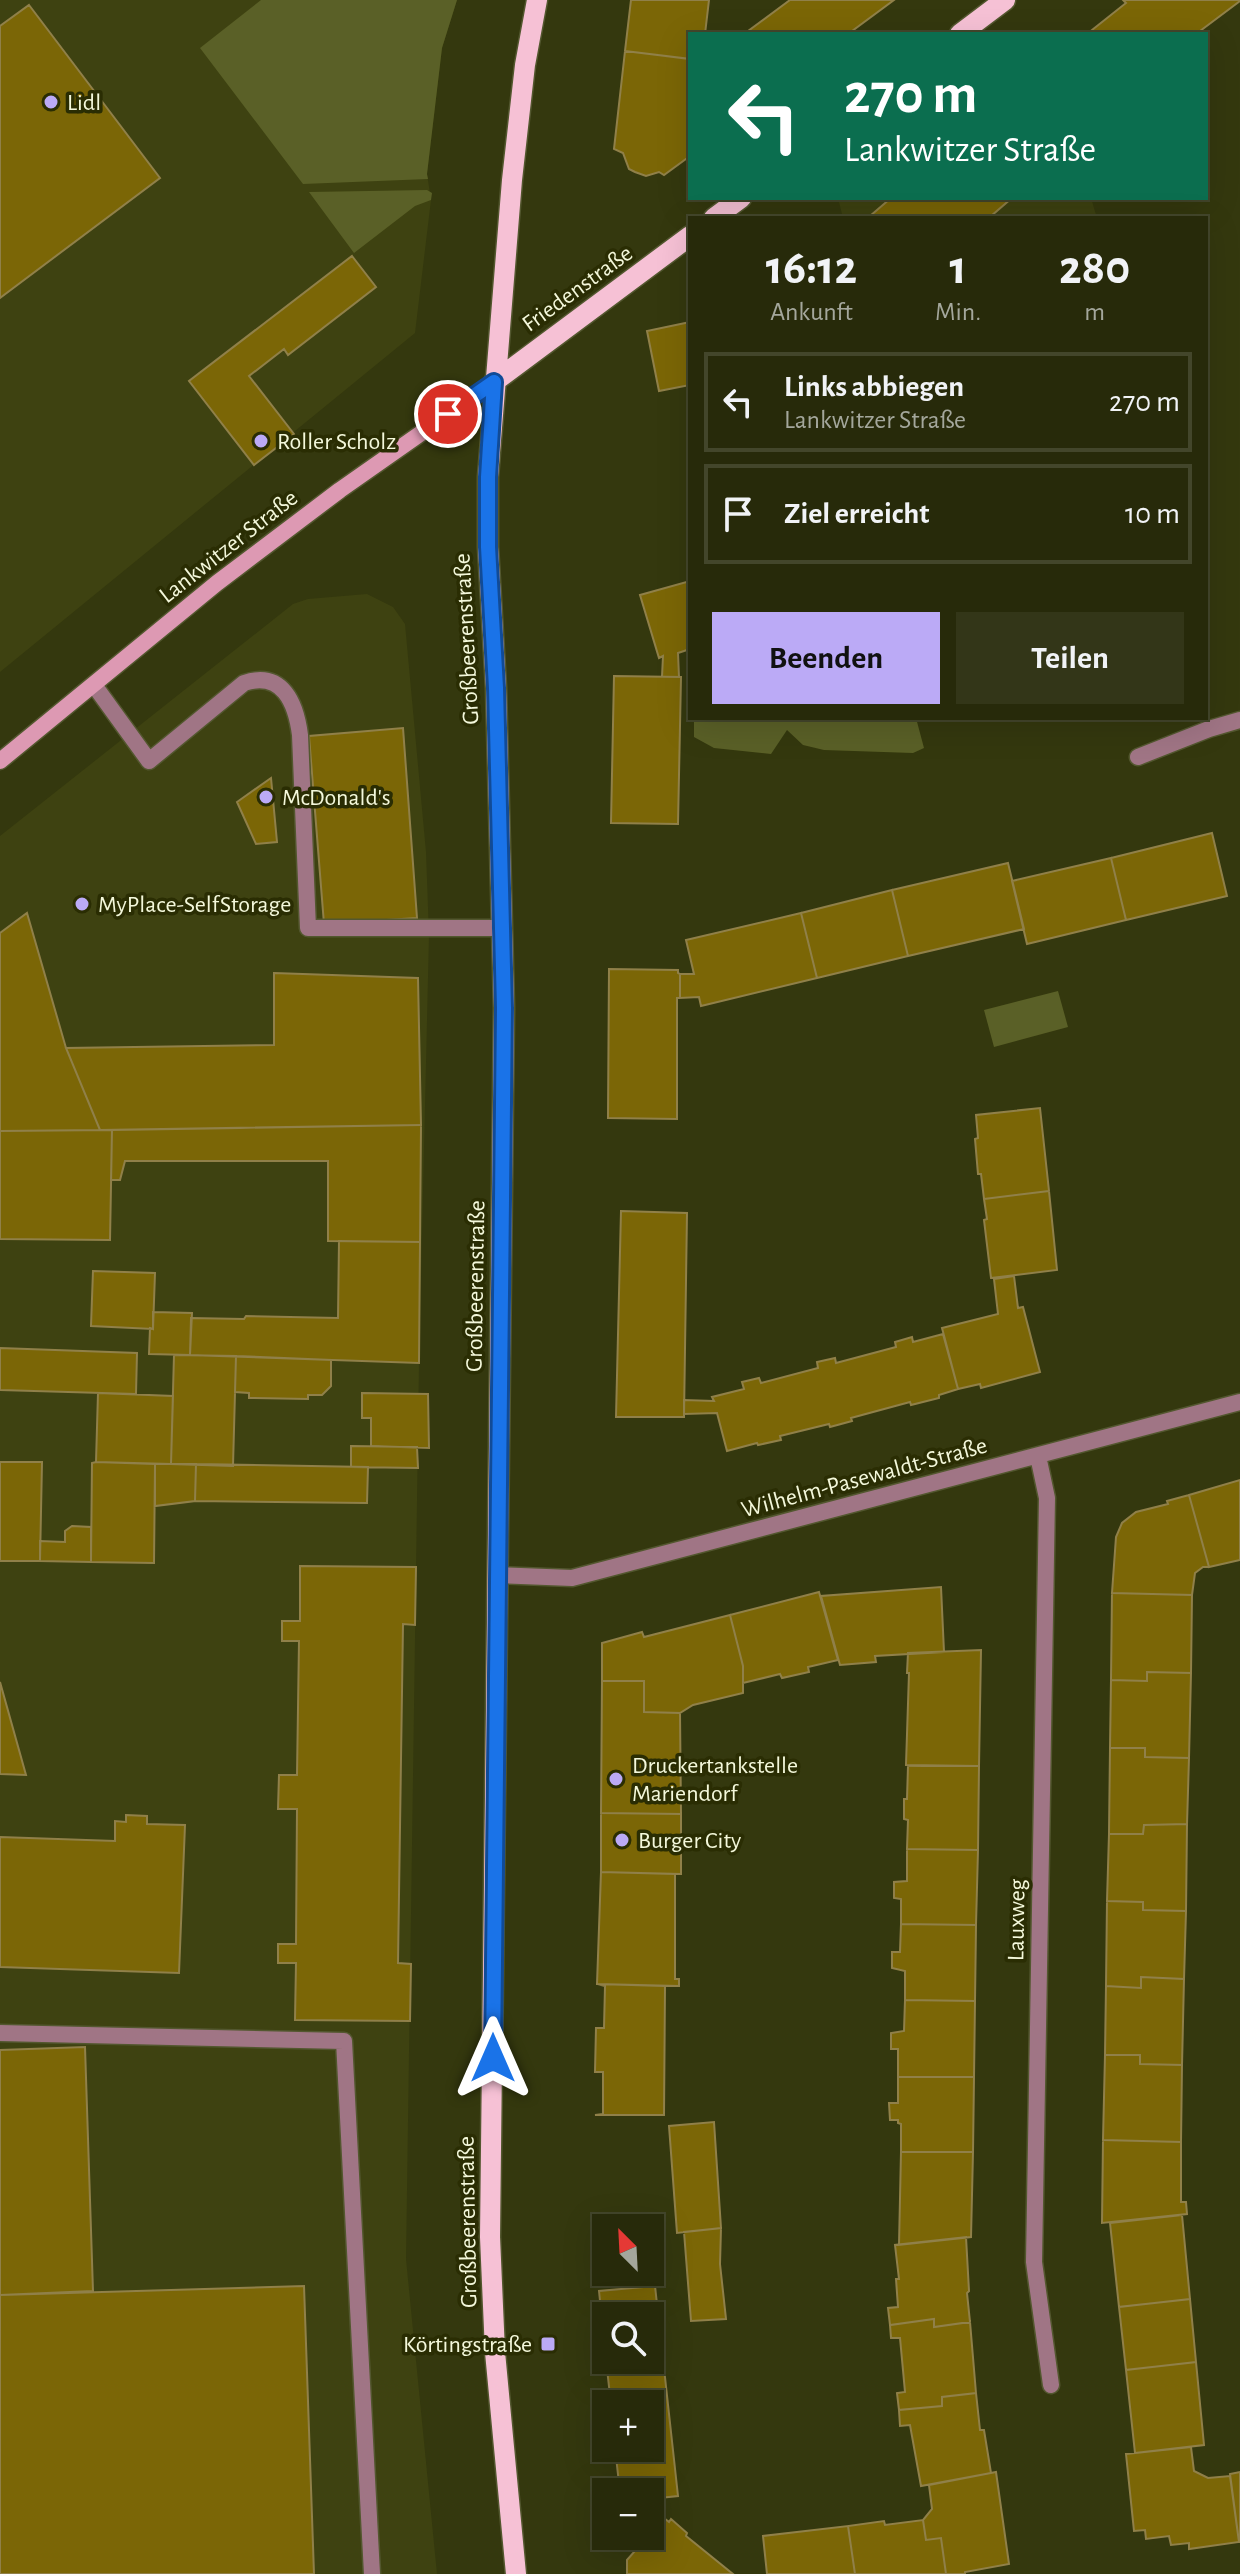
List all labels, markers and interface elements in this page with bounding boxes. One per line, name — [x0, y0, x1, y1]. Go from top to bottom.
icon: left — [712, 64, 816, 168]
text: 270 m — [844, 67, 977, 123]
place label: Lidl — [67, 91, 101, 115]
marker: Lidl — [42, 93, 60, 111]
text: Lankwitzer Straße — [844, 132, 1096, 168]
street label: Friedenstraße — [518, 241, 637, 337]
text: 16:12 — [766, 245, 857, 293]
text: 1 — [949, 245, 967, 293]
text: 280 — [1059, 245, 1130, 293]
text: Ankunft — [770, 299, 853, 325]
text: Min. — [935, 299, 981, 325]
text: m — [1084, 299, 1105, 325]
text: Links abbiegen — [784, 372, 964, 402]
pin — [414, 380, 482, 448]
icon: left — [716, 380, 760, 424]
text: 270 m — [1109, 387, 1180, 417]
icon: arrive — [426, 392, 470, 436]
text: Lankwitzer Straße — [784, 407, 966, 433]
place label: Roller Scholz — [277, 430, 396, 454]
marker: Roller Scholz — [252, 432, 270, 450]
street label: Lankwitzer Straße — [155, 486, 302, 608]
icon: arrive — [716, 492, 760, 536]
text: Ziel erreicht — [784, 499, 929, 529]
text: 10 m — [1125, 499, 1180, 529]
street label: Großbeerenstraße — [451, 553, 483, 725]
button: Beenden — [712, 612, 940, 704]
button: Teilen — [956, 612, 1184, 704]
place label: McDonald's — [282, 786, 391, 810]
marker: McDonald's — [257, 788, 275, 806]
place label: MyPlace-SelfStorage — [98, 893, 291, 917]
marker: MyPlace-SelfStorage — [73, 895, 91, 913]
street label: Großbeerenstraße — [463, 1200, 489, 1372]
street label: Wilhelm-Pasewaldt-Straße — [739, 1434, 990, 1522]
place label: Druckertankstelle Mariendorf — [632, 1754, 798, 1806]
marker: Druckertankstelle Mariendorf — [607, 1770, 625, 1788]
place label: Burger City — [638, 1829, 741, 1853]
marker: Burger City — [613, 1831, 631, 1849]
street label: Lauxweg — [1004, 1878, 1030, 1961]
position arrow — [451, 2016, 535, 2100]
street label: Großbeerenstraße — [455, 2136, 481, 2308]
north arrow — [592, 2214, 664, 2286]
map controls — [592, 2214, 664, 2550]
button: search — [592, 2302, 664, 2374]
place label: Körtingstraße — [403, 2333, 532, 2357]
marker: Körtingstraße — [539, 2335, 557, 2353]
button: + — [592, 2390, 664, 2462]
button: − — [592, 2478, 664, 2550]

